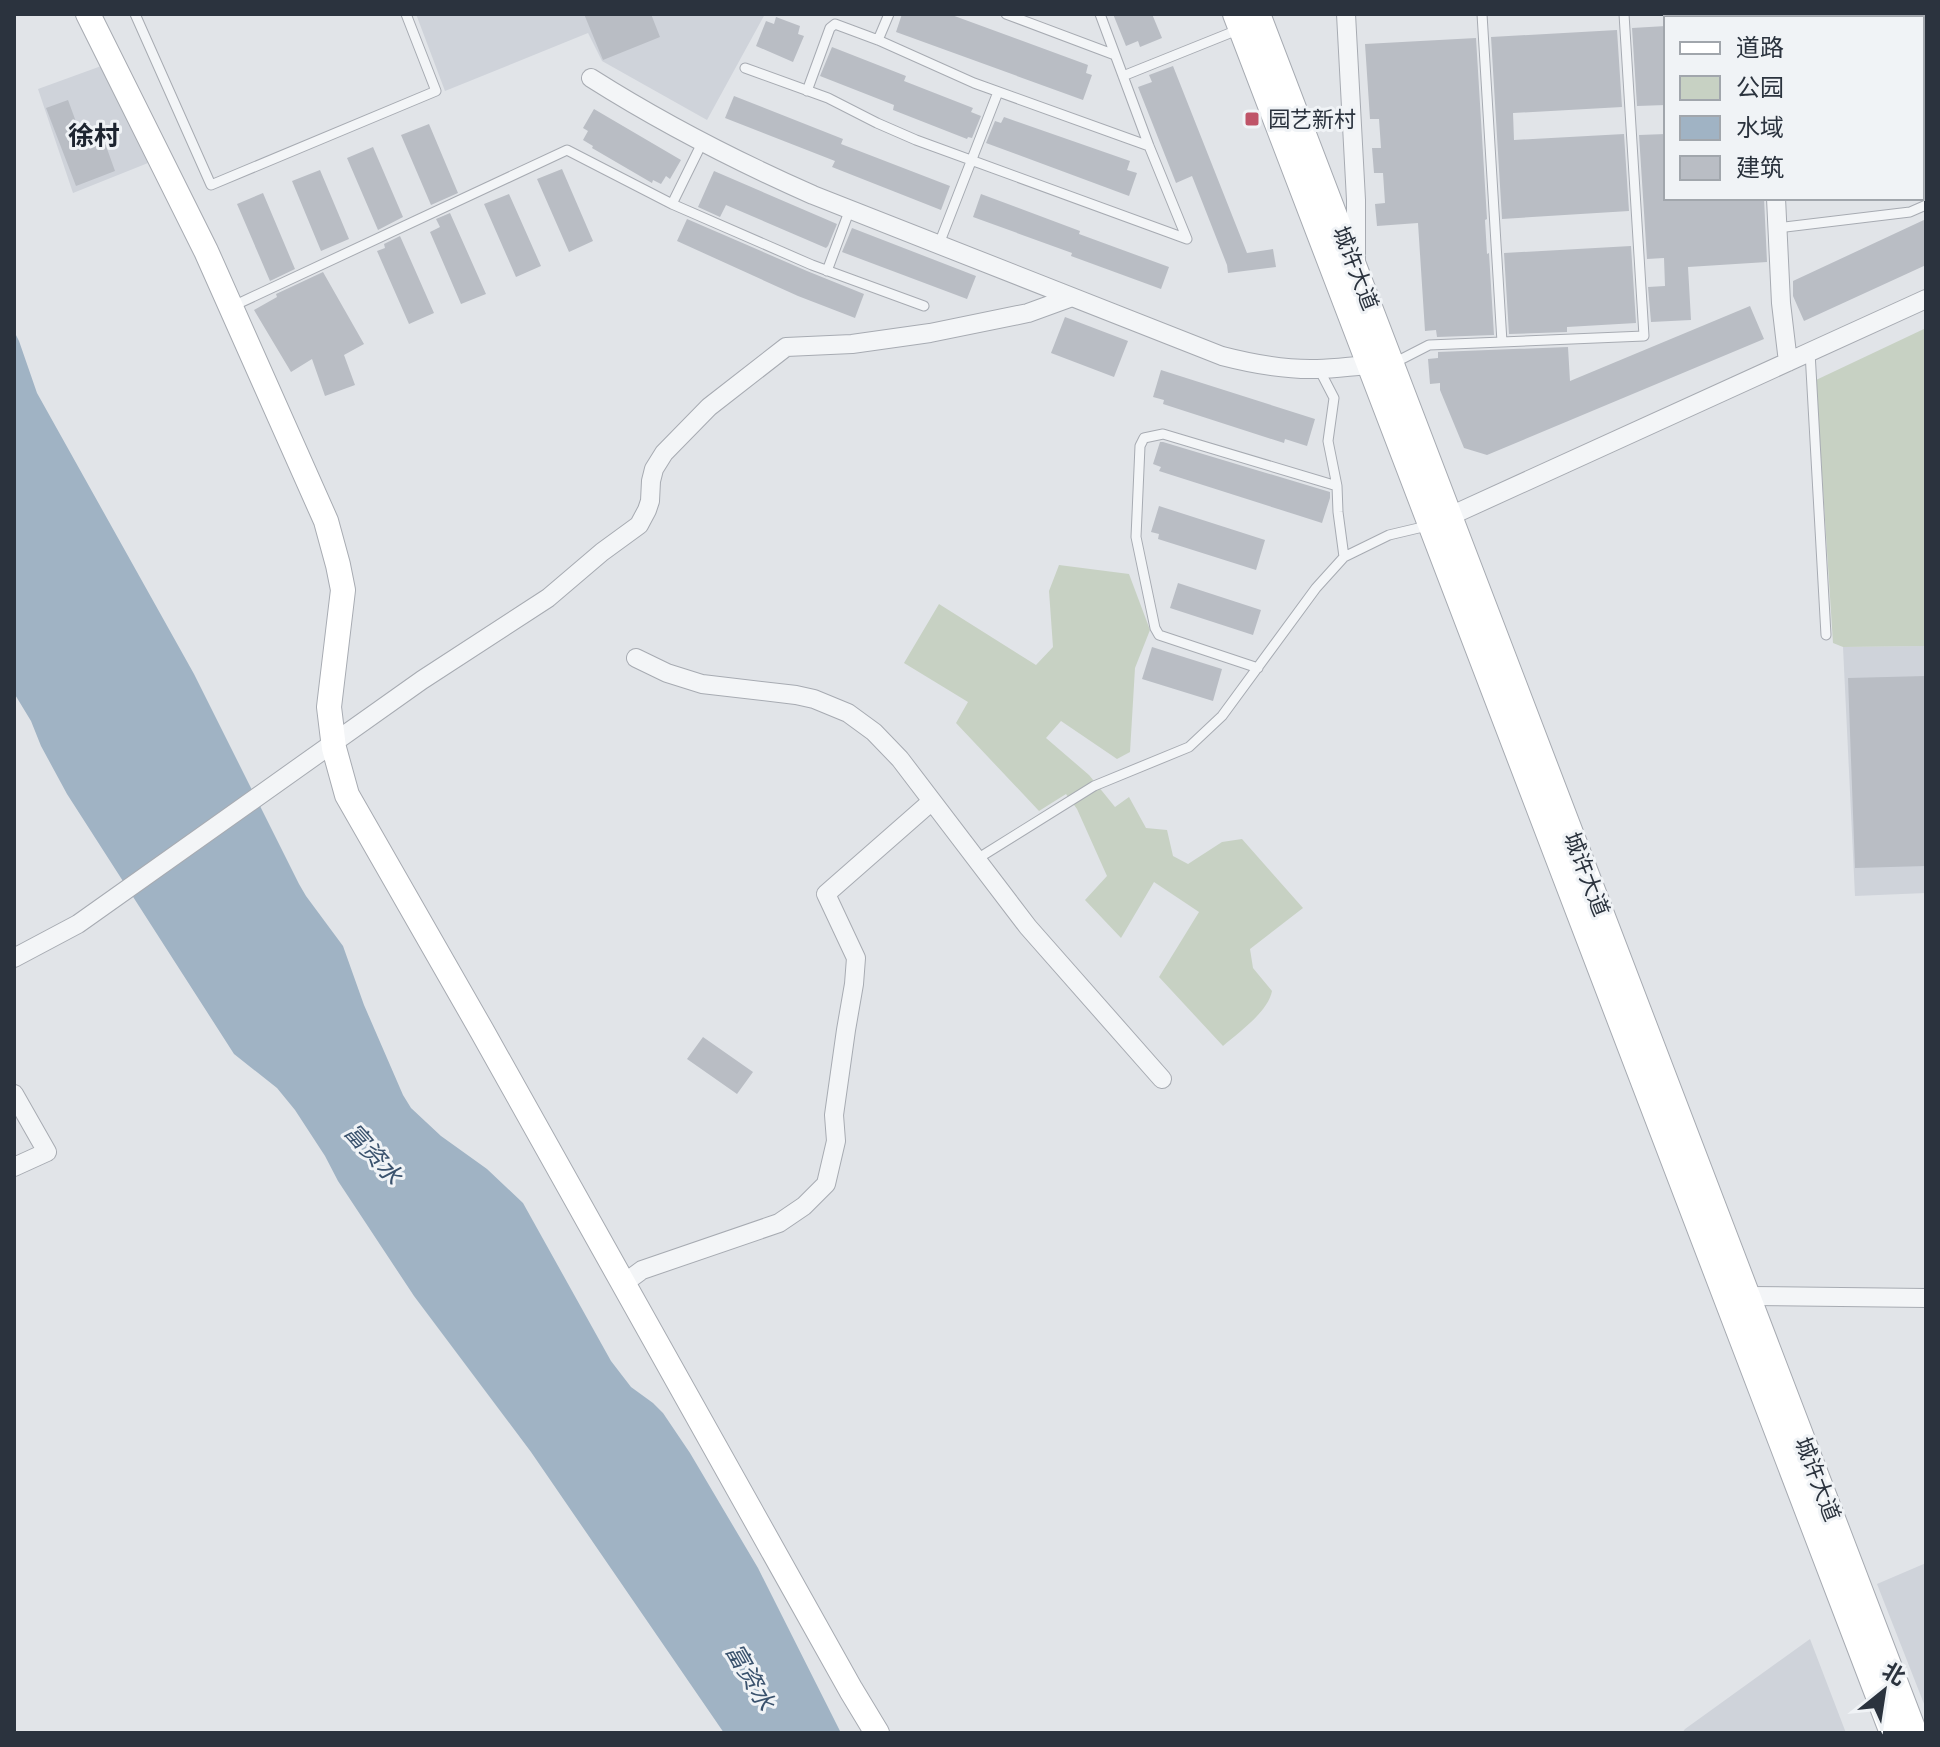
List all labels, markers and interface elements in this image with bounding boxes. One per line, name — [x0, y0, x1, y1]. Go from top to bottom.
legend — [1664, 16, 1924, 200]
text: 道路 — [1736, 32, 1784, 61]
text: 公园 — [1736, 72, 1784, 101]
place label: 园艺新村 — [1268, 105, 1356, 132]
marker: 园艺新村 — [1243, 110, 1261, 128]
text: 水域 — [1736, 112, 1784, 141]
district label: 徐村 — [68, 119, 120, 151]
text: 建筑 — [1736, 152, 1784, 181]
street label: 城许大道 — [1328, 222, 1385, 314]
street label: 城许大道 — [1559, 828, 1616, 920]
water label: 富资水 — [339, 1117, 410, 1190]
street label: 城许大道 — [1790, 1433, 1847, 1525]
water label: 富资水 — [721, 1638, 782, 1716]
north arrow — [1844, 1651, 1924, 1731]
text: 北 — [1878, 1656, 1911, 1690]

